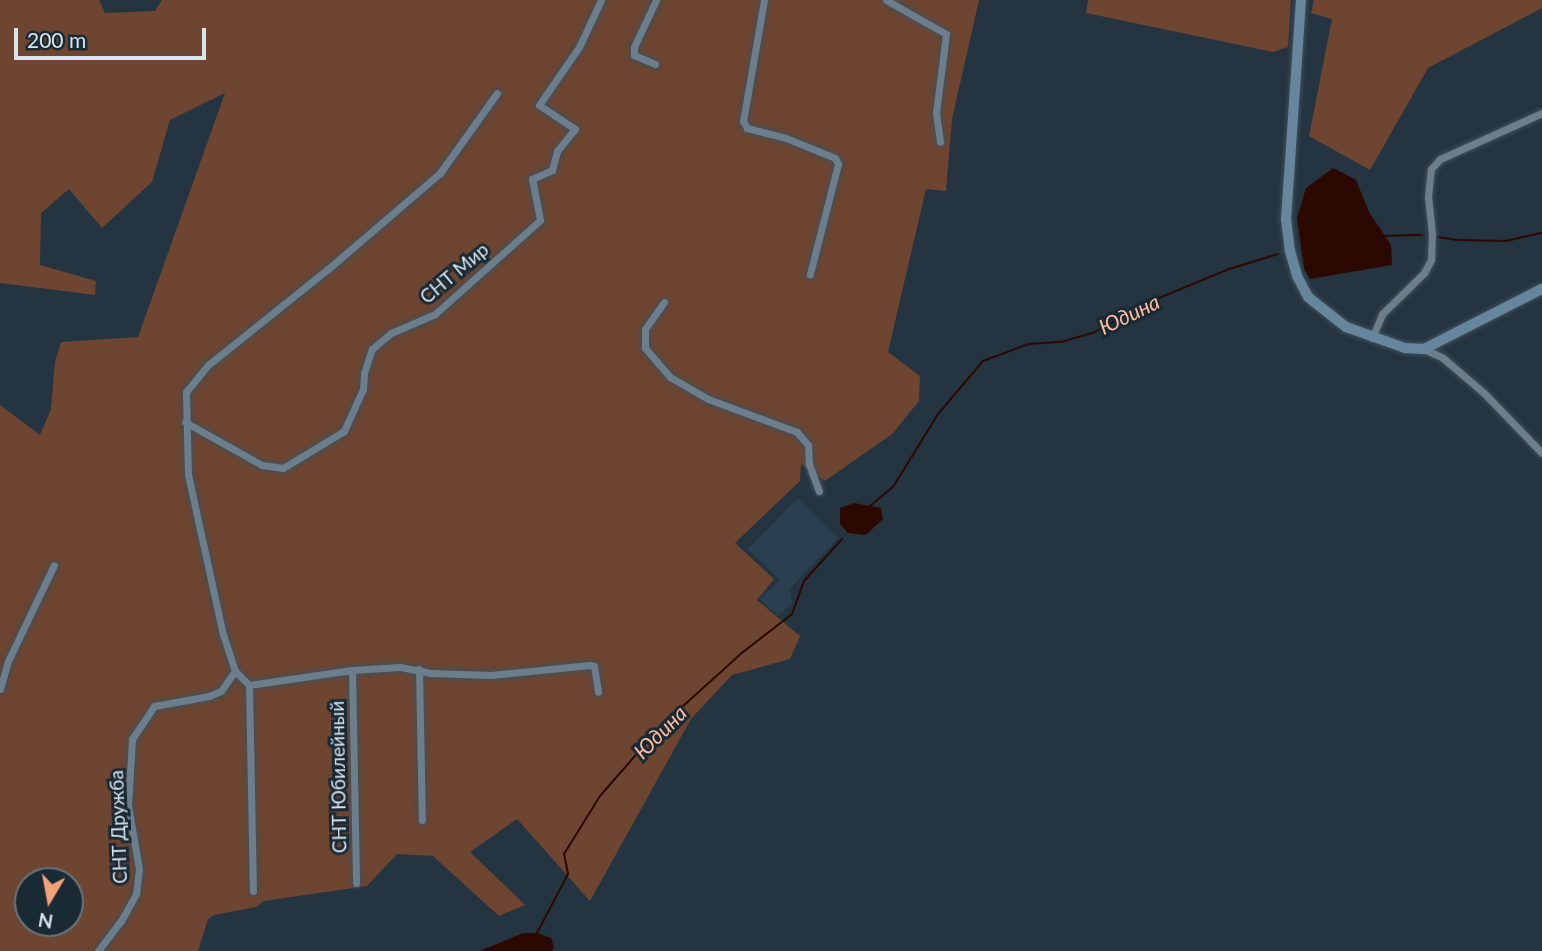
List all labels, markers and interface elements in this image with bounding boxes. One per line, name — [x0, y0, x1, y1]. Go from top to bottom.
scale bar — [18, 14, 210, 58]
text: 200 m — [27, 27, 86, 52]
street label: СНТ Мир — [415, 238, 493, 308]
water label: Юдина — [1094, 289, 1164, 339]
water label: Юдина — [628, 700, 692, 764]
street label: СНТ Юбилейный — [325, 701, 351, 853]
street label: СНТ Дружба — [105, 770, 131, 884]
north arrow — [14, 867, 84, 937]
text: N — [36, 909, 55, 934]

